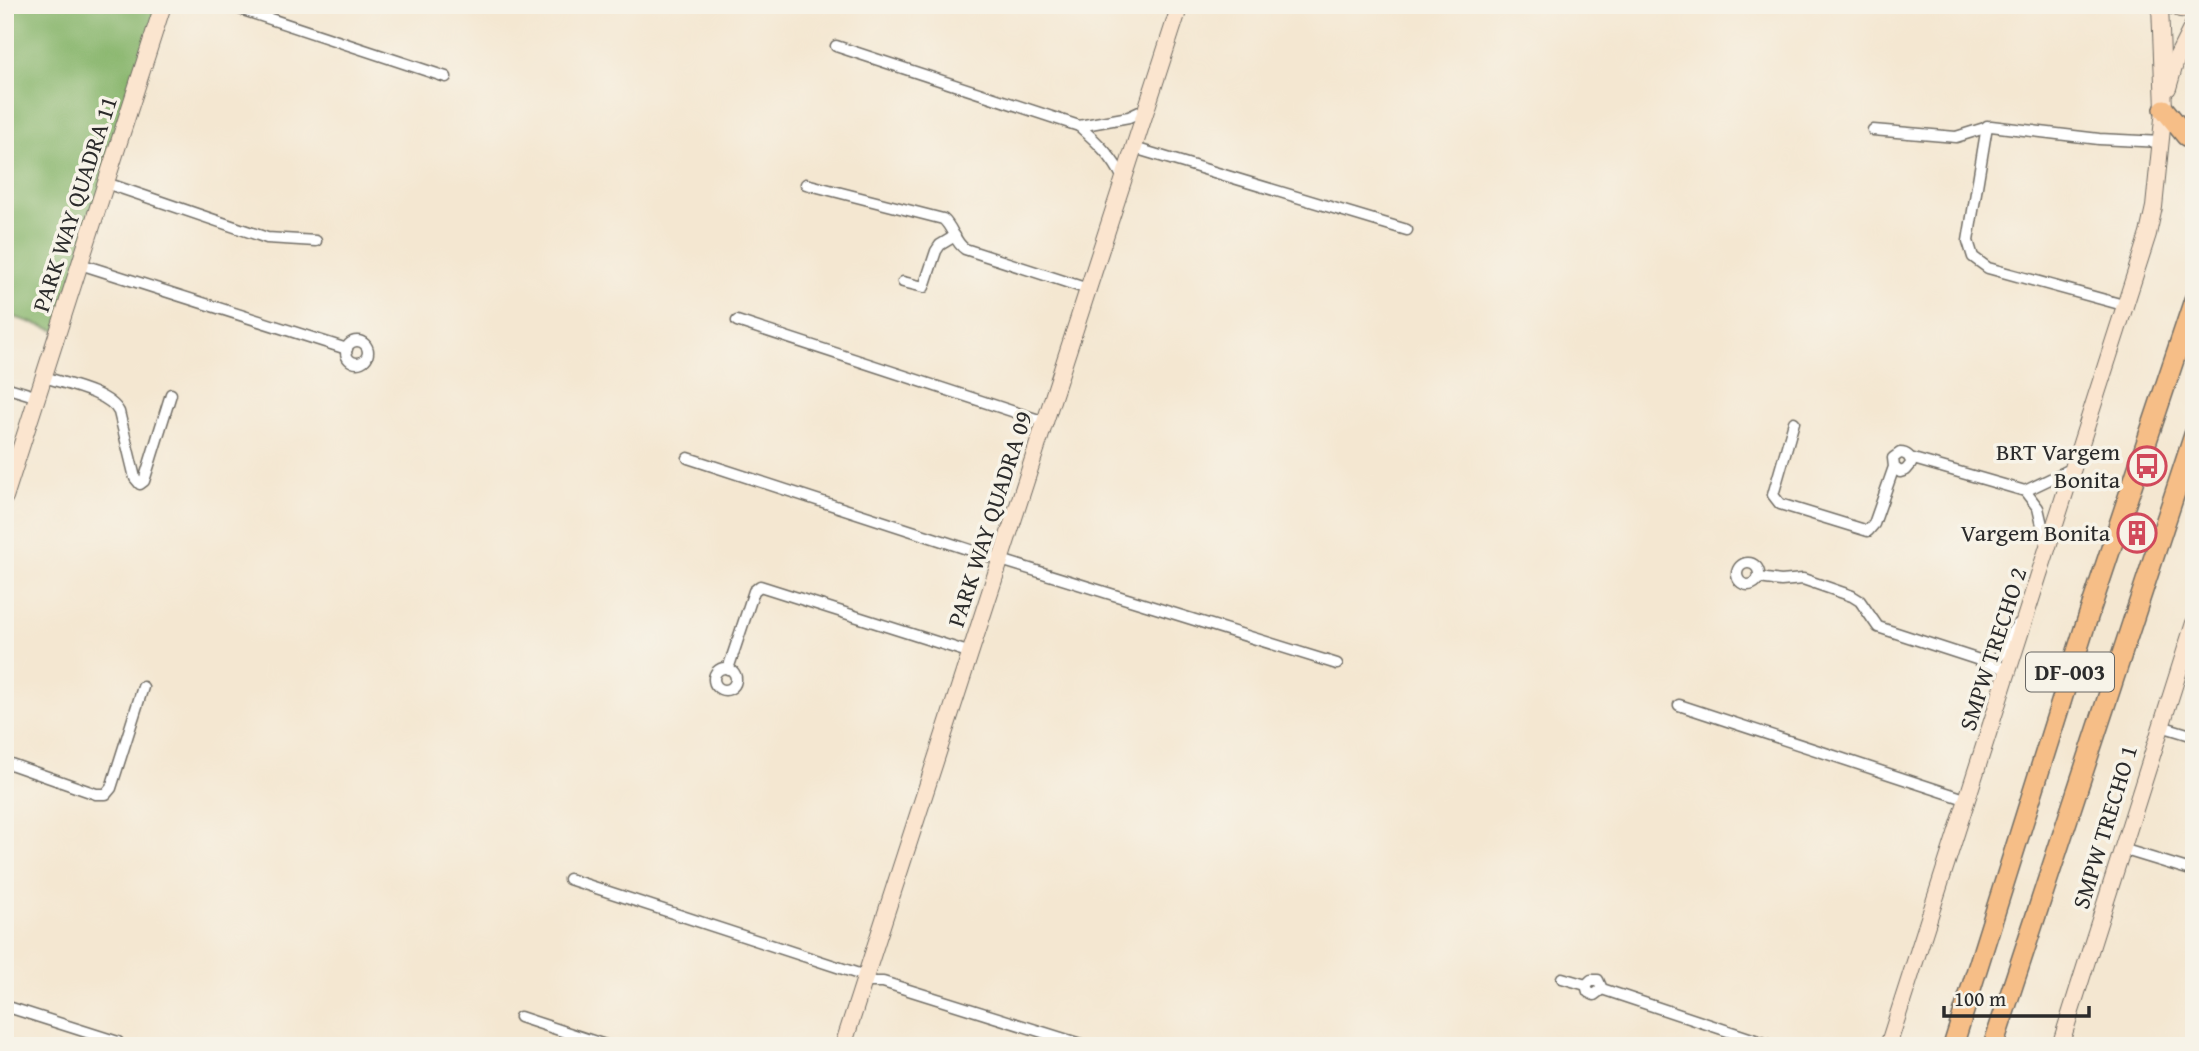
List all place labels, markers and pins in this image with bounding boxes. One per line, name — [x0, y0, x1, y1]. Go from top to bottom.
place label: BRT Vargem Bonita — [1996, 434, 2121, 497]
bus stop icon: BRT Vargem Bonita — [2126, 445, 2168, 487]
building icon: Vargem Bonita — [2116, 512, 2158, 554]
place label: Vargem Bonita — [1960, 515, 2111, 550]

